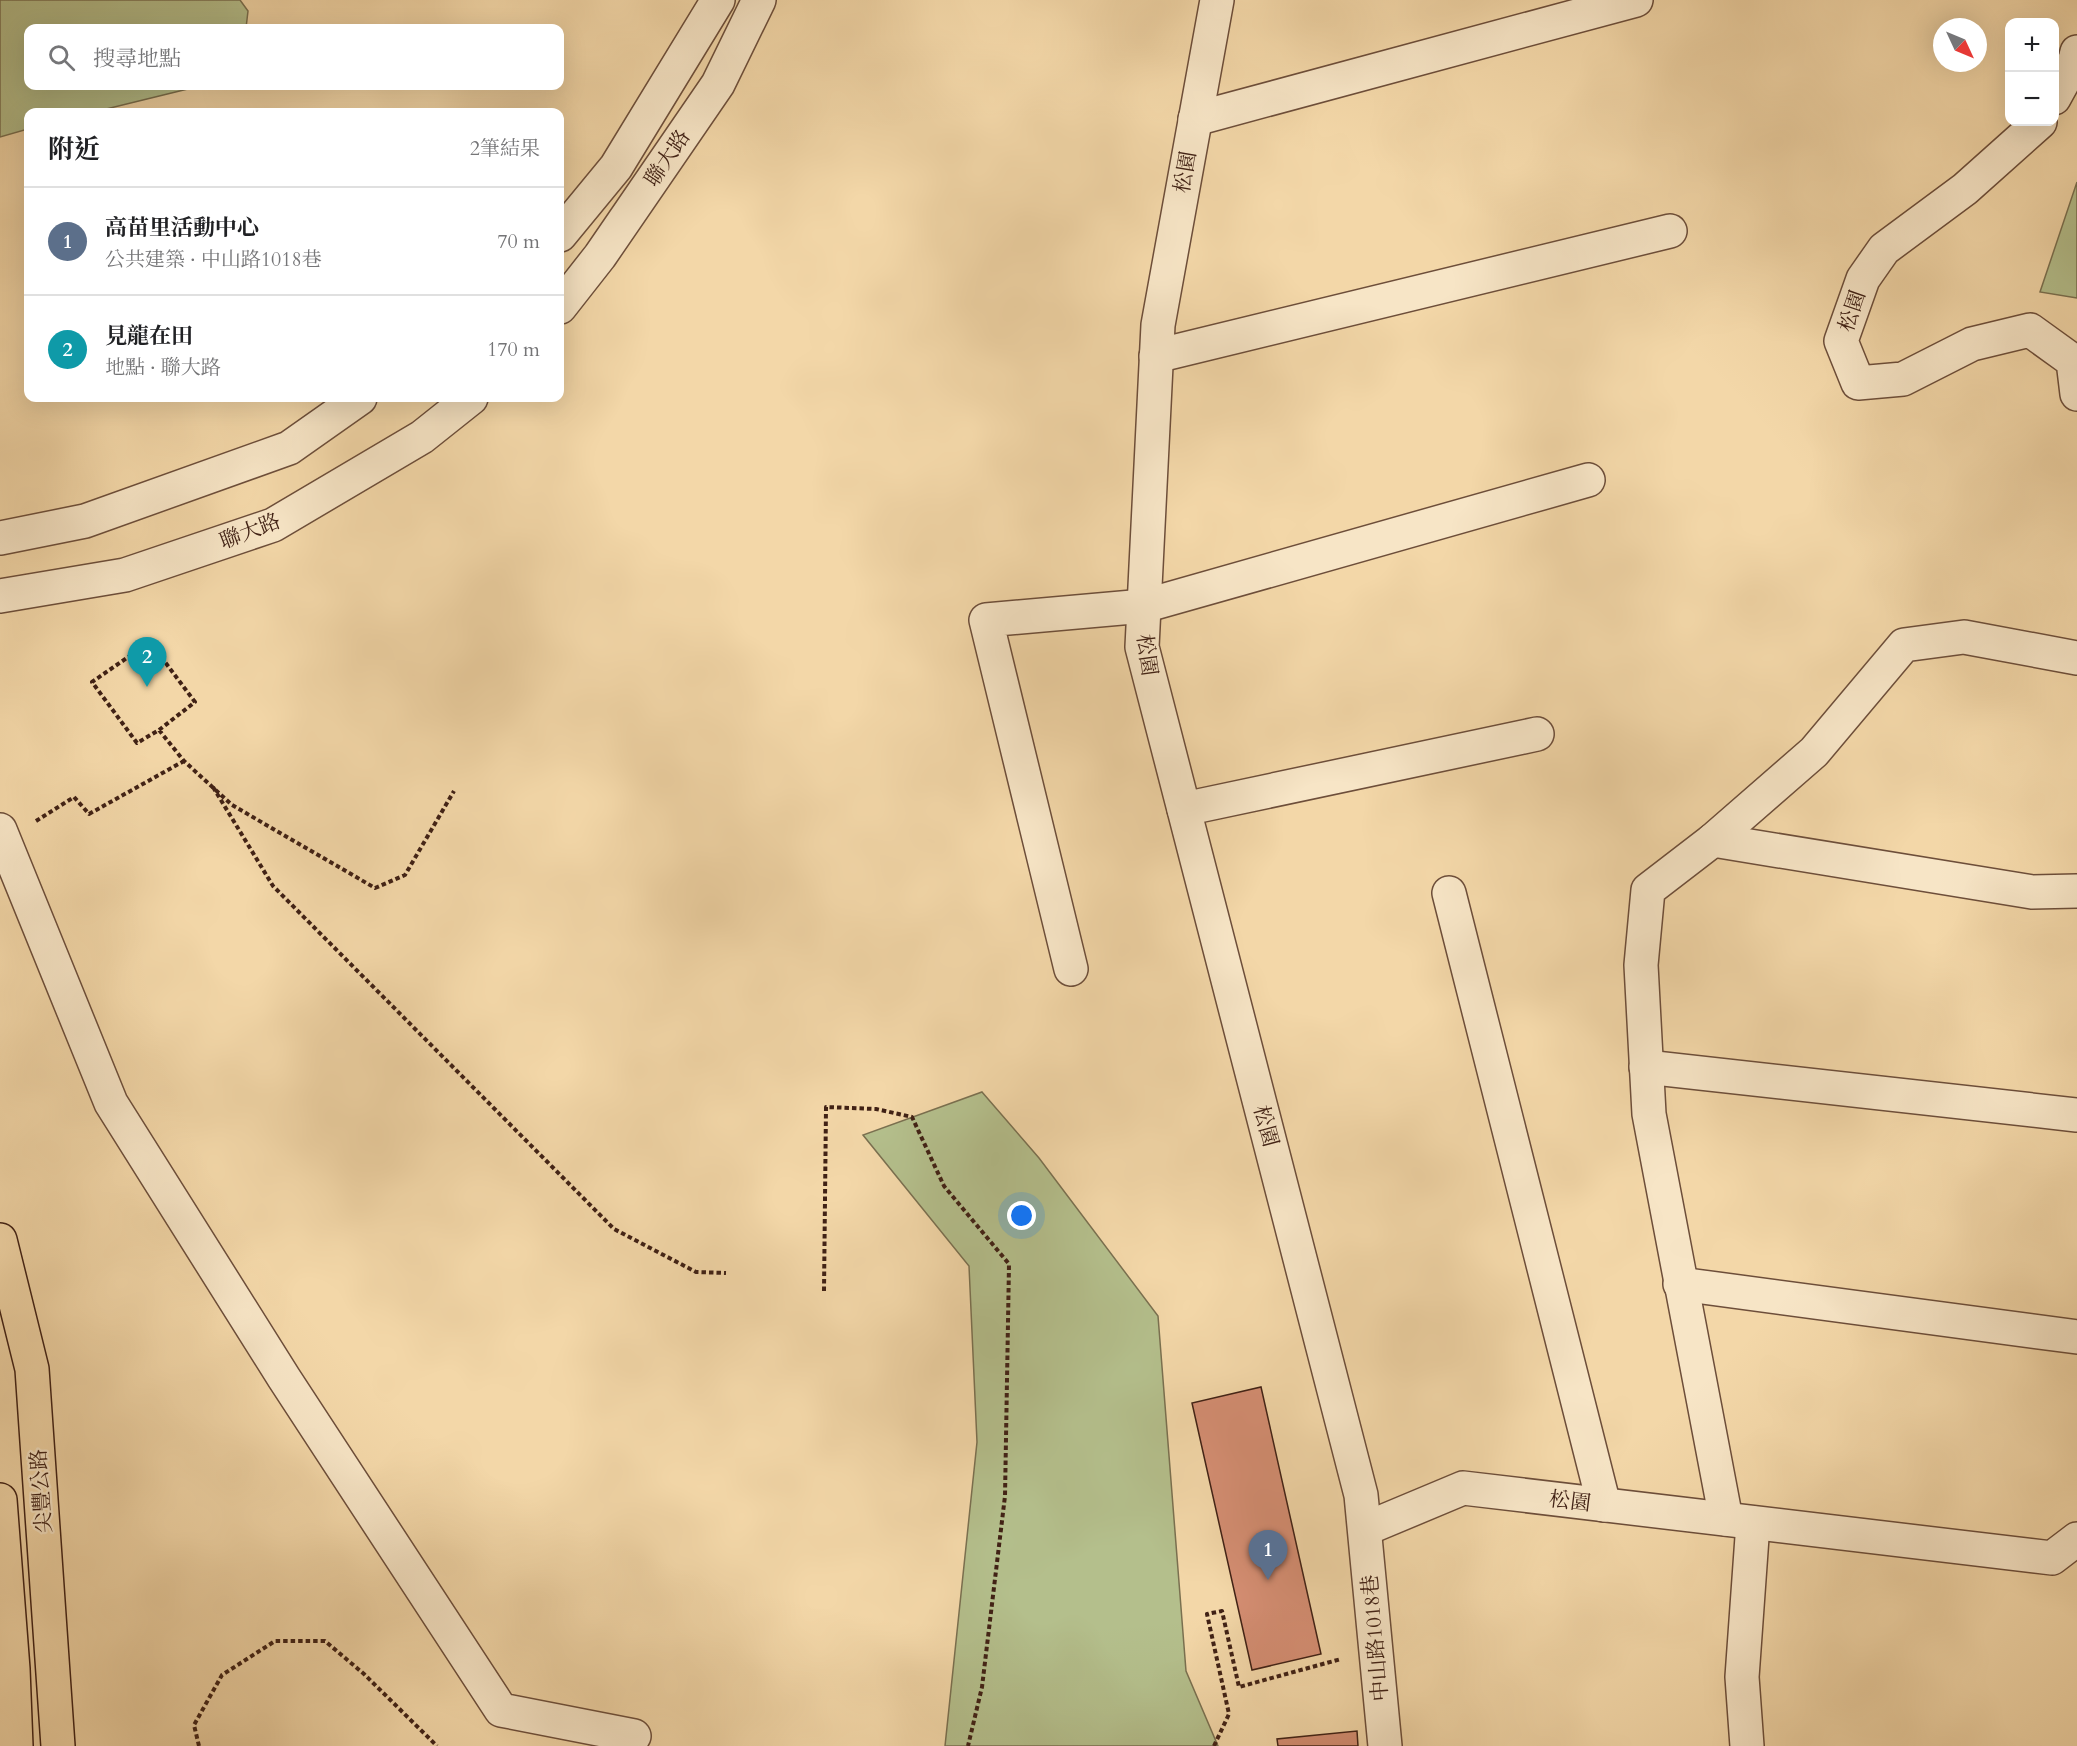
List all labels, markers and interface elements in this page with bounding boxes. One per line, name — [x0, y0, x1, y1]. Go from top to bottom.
north arrow — [1933, 18, 1987, 72]
map controls — [2005, 18, 2059, 126]
button: + — [2005, 18, 2059, 72]
search box — [24, 24, 564, 90]
icon: search — [45, 41, 78, 74]
text: 搜尋地點 — [93, 44, 181, 74]
button: − — [2005, 72, 2059, 126]
street label: 聯大路 — [638, 124, 697, 193]
text: 附近 — [48, 132, 100, 167]
text: 2筆結果 — [470, 135, 540, 162]
street label: 松園 — [1168, 149, 1203, 195]
text: 高苗里活動中心 — [105, 213, 259, 243]
text: 1 — [62, 228, 73, 255]
text: 70 m — [497, 228, 540, 255]
text: 公共建築 · 中山路1018巷 — [105, 246, 322, 273]
street label: 松園 — [1832, 287, 1873, 336]
text: 見龍在田 — [105, 321, 193, 351]
text: 2 — [62, 336, 73, 363]
text: 170 m — [487, 336, 540, 363]
text: 地點 · 聯大路 — [105, 354, 221, 381]
street label: 聯大路 — [216, 507, 285, 556]
street label: 松園 — [1129, 632, 1164, 678]
pin: 2 — [128, 638, 166, 687]
street label: 松園 — [1246, 1102, 1285, 1150]
your location — [1007, 1201, 1036, 1230]
street label: 尖豐公路 — [24, 1448, 59, 1534]
street label: 松園 — [1547, 1485, 1593, 1518]
pin: 1 — [1248, 1530, 1288, 1580]
street label: 中山路1018巷 — [1356, 1573, 1395, 1702]

